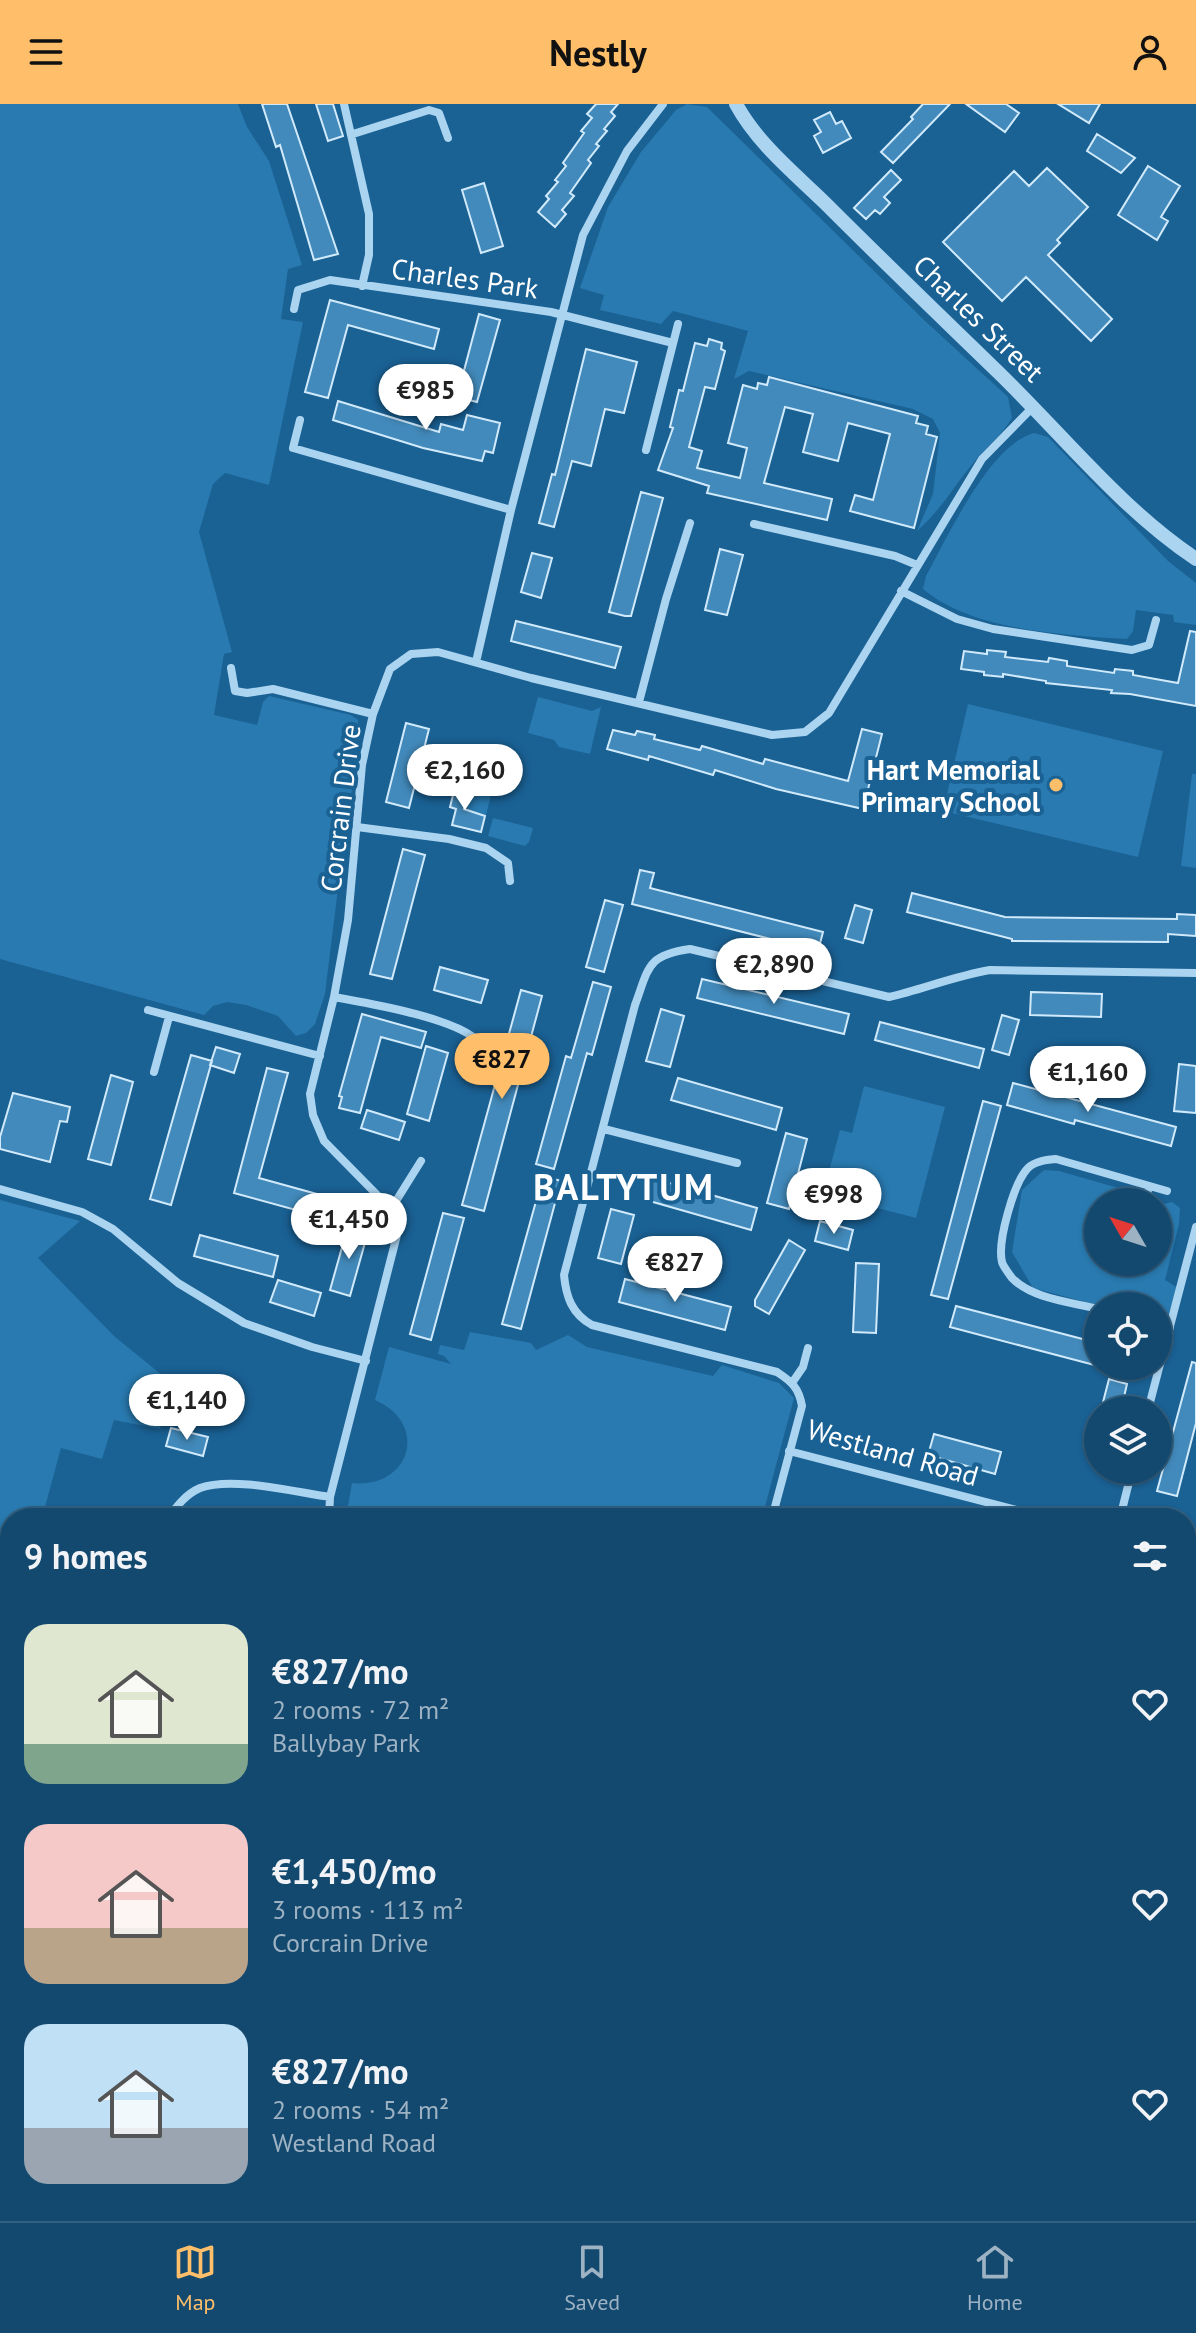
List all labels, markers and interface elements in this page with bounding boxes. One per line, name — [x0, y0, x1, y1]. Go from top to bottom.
text: Nestly — [549, 29, 647, 76]
icon: menu — [24, 30, 68, 74]
icon: person — [1128, 30, 1172, 74]
street label: Charles Street — [906, 246, 1053, 390]
street label: Charles Park — [389, 249, 541, 307]
pin: €985 — [379, 364, 473, 432]
text: €985 — [397, 373, 455, 406]
street label: Corcrain Drive — [311, 722, 369, 894]
pin: €2,160 — [400, 744, 530, 812]
place label: Hart Memorial Primary School — [861, 751, 1041, 820]
text: €2,160 — [425, 753, 505, 786]
marker: Hart Memorial Primary School — [1047, 776, 1065, 794]
pin: €2,890 — [709, 938, 839, 1006]
text: €2,890 — [734, 947, 814, 980]
pin: €827 — [455, 1033, 549, 1101]
text: €827 — [473, 1042, 531, 1075]
pin: €1,160 — [1023, 1046, 1153, 1114]
text: €1,160 — [1048, 1055, 1128, 1088]
district label: BALTYTUM — [533, 1163, 715, 1210]
pin: €998 — [787, 1168, 881, 1236]
text: €998 — [805, 1177, 863, 1210]
north arrow — [1084, 1188, 1172, 1276]
map controls — [1084, 1188, 1172, 1484]
pin: €1,450 — [284, 1193, 414, 1261]
text: €1,450 — [309, 1202, 389, 1235]
pin: €827 — [628, 1236, 722, 1304]
text: €827 — [646, 1245, 704, 1278]
button: locate — [1084, 1292, 1172, 1380]
pin: €1,140 — [122, 1374, 252, 1442]
text: €1,140 — [147, 1383, 227, 1416]
button: layers — [1084, 1396, 1172, 1484]
street label: Westland Road — [803, 1410, 983, 1494]
text: 9 homes — [24, 1534, 148, 1578]
icon: filters — [1128, 1534, 1172, 1578]
text: €827/mo — [272, 1649, 409, 1693]
icon: home — [88, 1656, 184, 1752]
icon: heart — [1128, 1682, 1172, 1726]
text: 2 rooms · 72 m² — [272, 1693, 449, 1726]
text: Ballybay Park — [272, 1726, 420, 1759]
text: €1,450/mo — [272, 1849, 436, 1893]
icon: home — [88, 1856, 184, 1952]
icon: heart — [1128, 1882, 1172, 1926]
text: 3 rooms · 113 m² — [272, 1893, 464, 1926]
text: Corcrain Drive — [272, 1926, 429, 1959]
text: €827/mo — [272, 2049, 409, 2093]
icon: home — [88, 2056, 184, 2152]
icon: heart — [1128, 2082, 1172, 2126]
text: 2 rooms · 54 m² — [272, 2093, 449, 2126]
text: Westland Road — [272, 2126, 436, 2159]
tab: Map — [173, 2240, 217, 2316]
tab: Saved — [564, 2240, 620, 2316]
tab: Home — [967, 2240, 1023, 2316]

